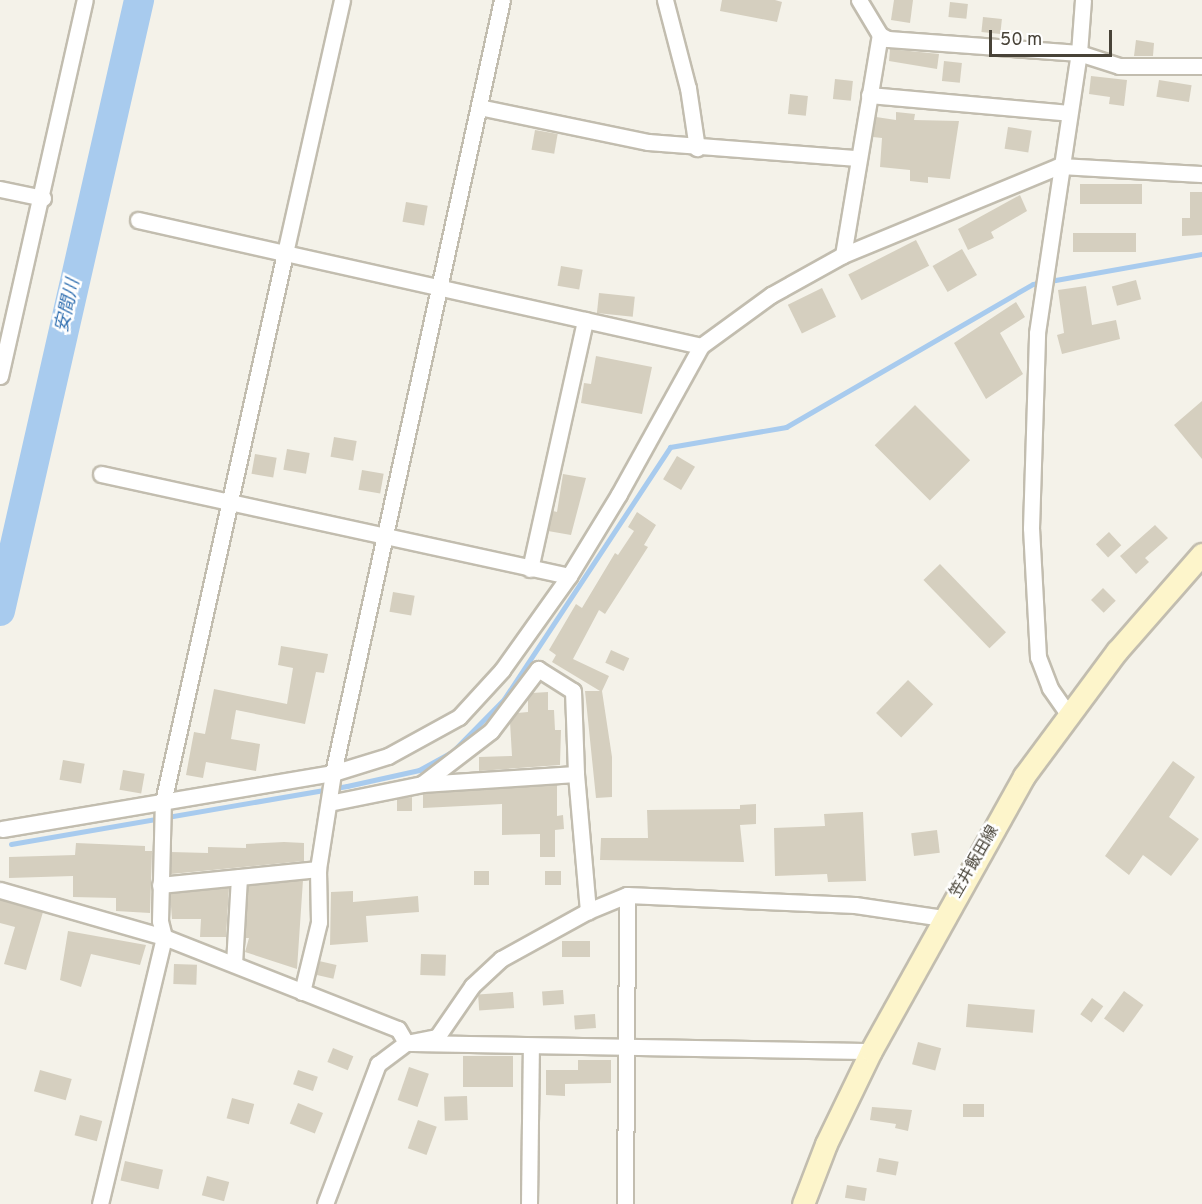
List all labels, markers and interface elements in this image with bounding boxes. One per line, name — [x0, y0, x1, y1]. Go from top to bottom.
scale bar — [992, 18, 1115, 56]
text: 50 m — [1000, 29, 1042, 52]
water label: 安間川 — [52, 277, 86, 335]
street label: 笠井飯田線 — [947, 823, 1003, 901]

